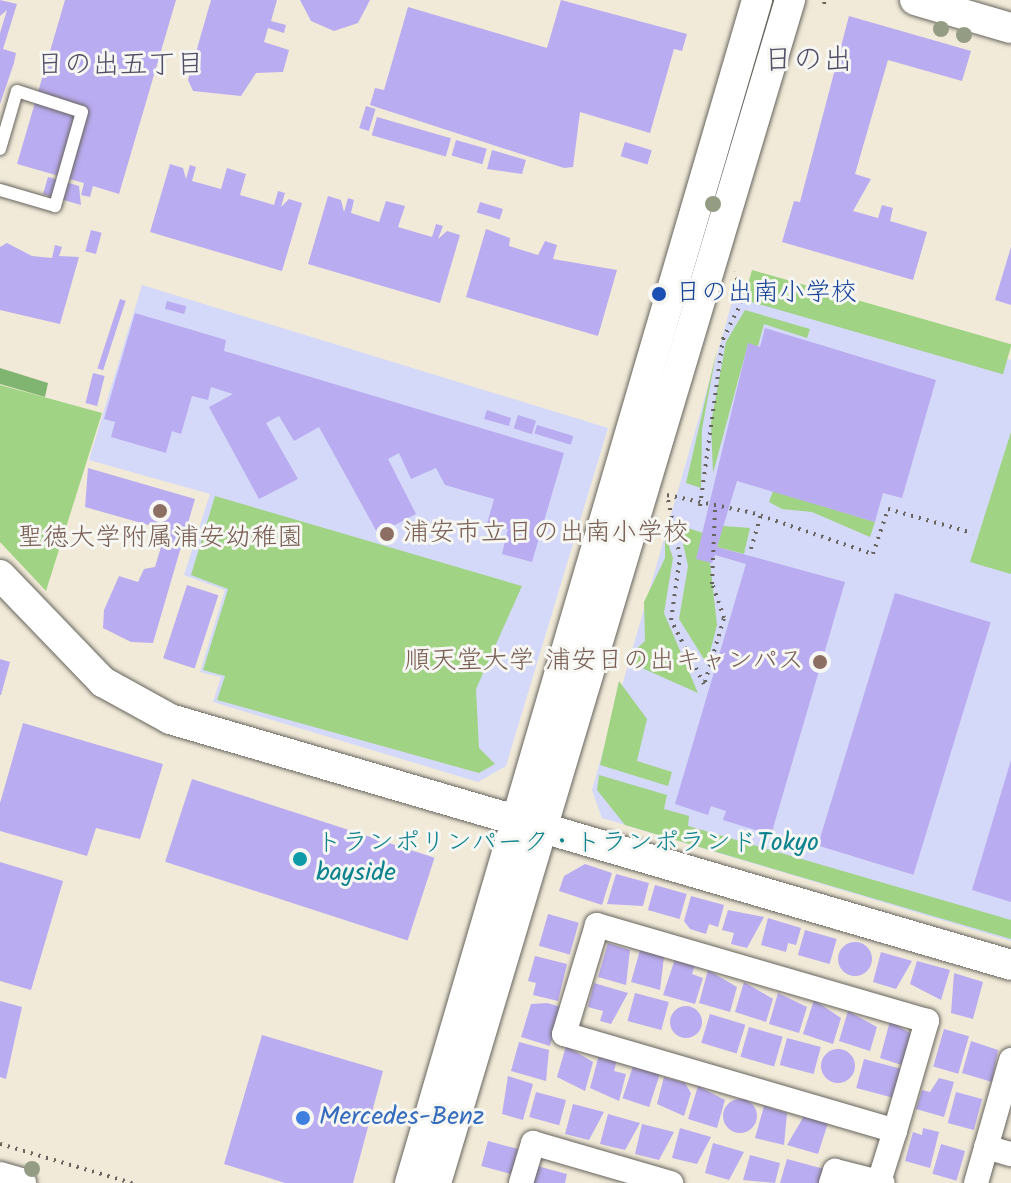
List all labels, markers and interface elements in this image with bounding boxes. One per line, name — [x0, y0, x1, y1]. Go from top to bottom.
district label: 日の出 — [763, 43, 853, 79]
district label: 日の出五丁目 — [36, 49, 204, 83]
place label: 日の出南小学校 — [675, 278, 857, 310]
marker: 日の出南小学校 — [650, 285, 668, 303]
marker: 聖徳大学附属浦安幼稚園 — [151, 502, 169, 520]
place label: 浦安市立日の出南小学校 — [403, 518, 689, 550]
place label: 聖徳大学附属浦安幼稚園 — [17, 523, 303, 555]
marker: 浦安市立日の出南小学校 — [378, 525, 396, 543]
place label: 順天堂大学 浦安日の出キャンパス — [404, 646, 804, 678]
marker: 順天堂大学 浦安日の出キャンパス — [811, 653, 829, 671]
place label: トランポリンパーク・トランポランドTokyo bayside — [316, 828, 820, 890]
marker: トランポリンパーク・トランポランドTokyo bayside — [291, 850, 309, 868]
place label: Mercedes-Benz — [319, 1102, 484, 1134]
marker: Mercedes-Benz — [294, 1109, 312, 1127]

